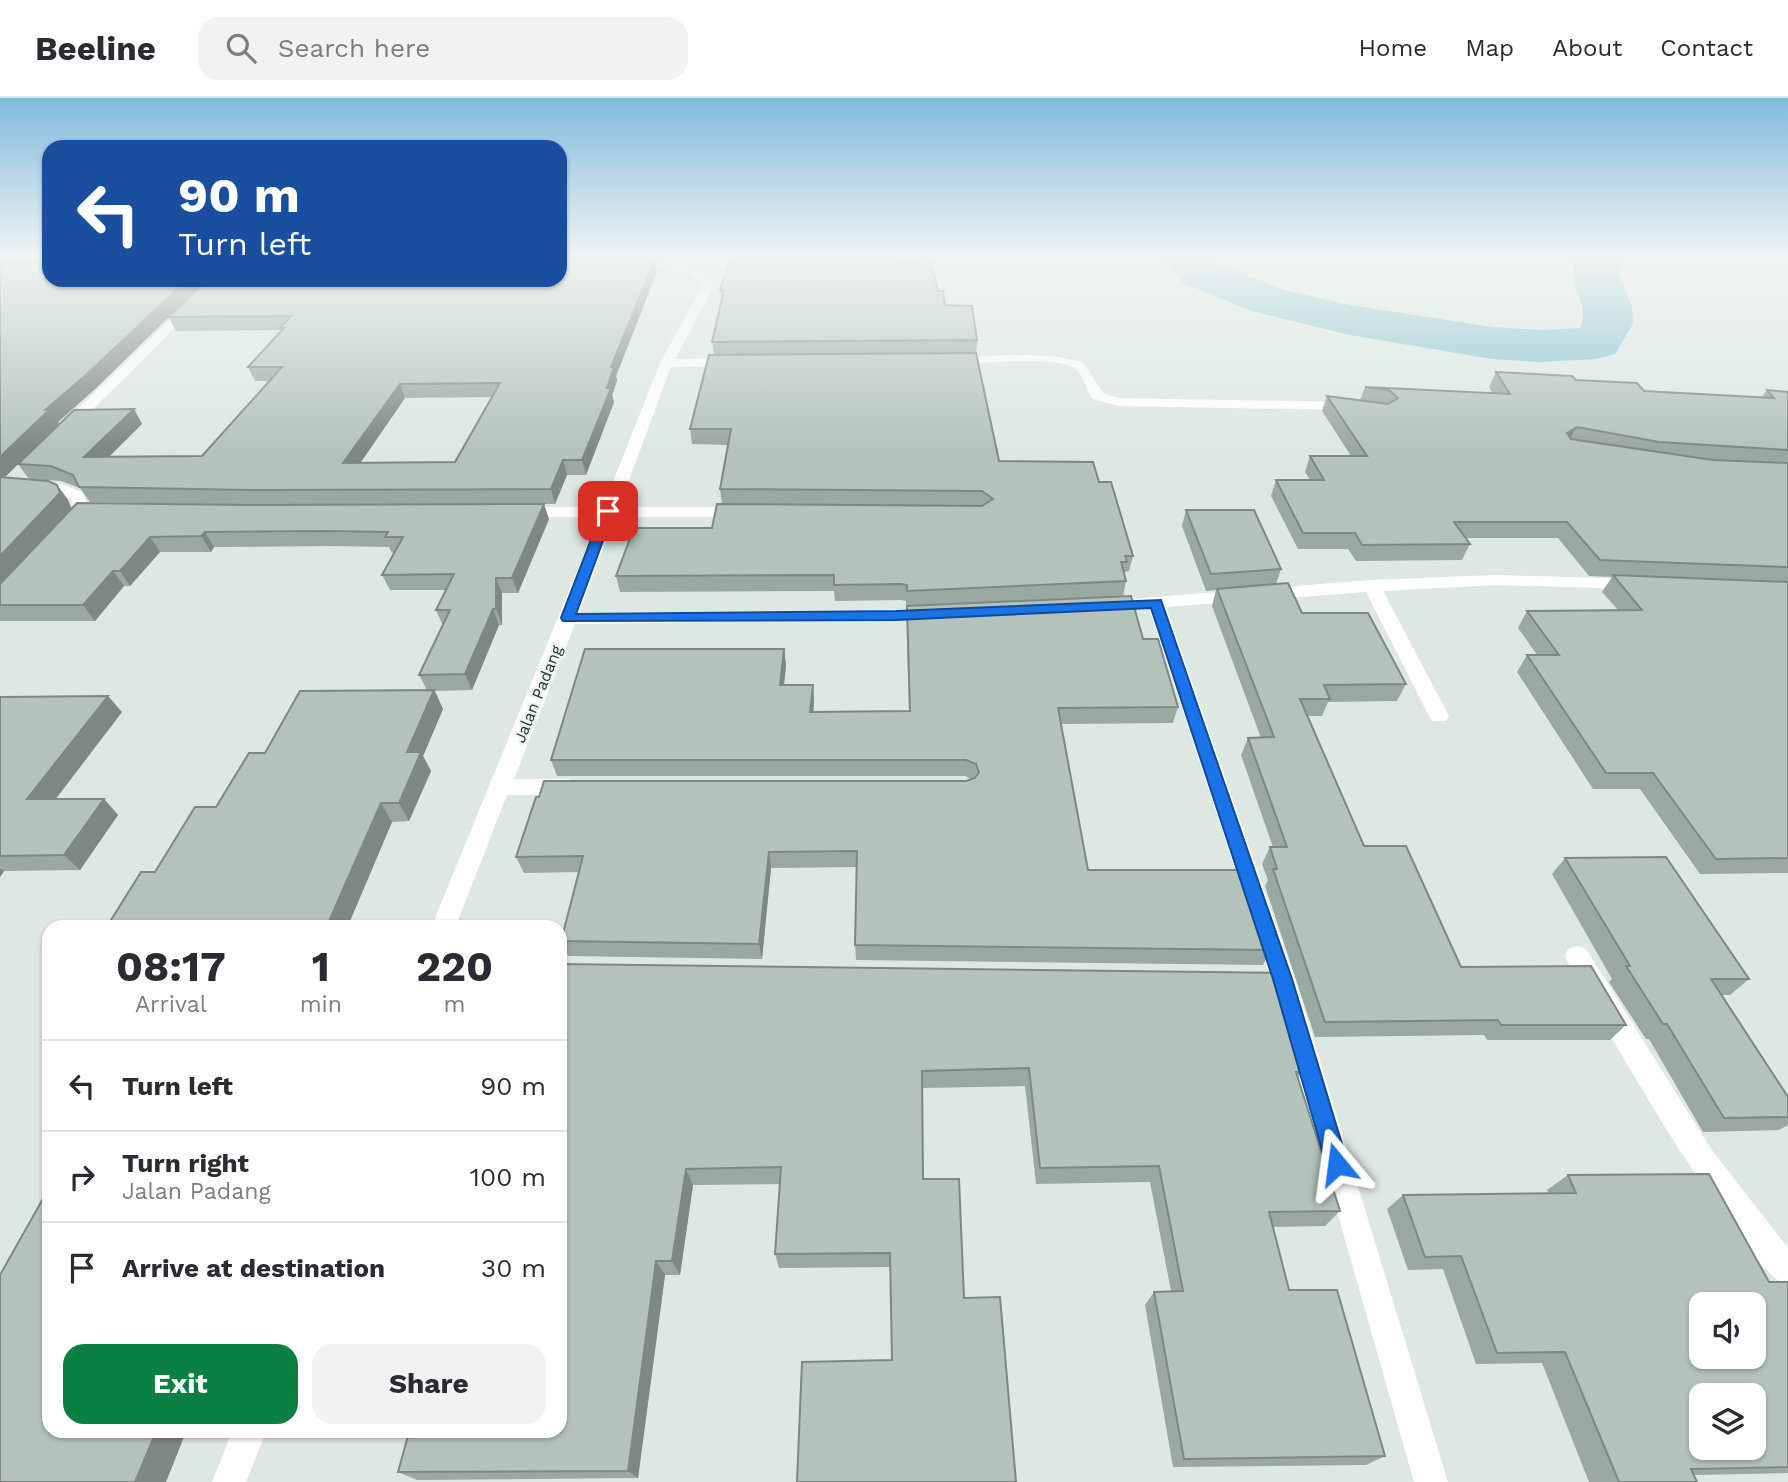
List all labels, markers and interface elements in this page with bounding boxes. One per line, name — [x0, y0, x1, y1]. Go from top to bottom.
search box — [198, 17, 688, 80]
text: Beeline — [35, 29, 156, 68]
icon: search — [222, 29, 260, 67]
text: Search here — [278, 33, 430, 63]
text: Home — [1359, 34, 1427, 62]
text: Map — [1465, 34, 1514, 62]
text: About — [1552, 34, 1622, 62]
text: Contact — [1660, 34, 1753, 62]
text: 90 m — [178, 166, 300, 224]
icon: left — [63, 168, 154, 259]
text: Turn left — [178, 225, 311, 263]
pin — [578, 481, 638, 541]
icon: arrive — [589, 492, 627, 530]
street label: Jalan Padang — [510, 642, 566, 746]
text: 08:17 — [116, 942, 226, 991]
text: 1 — [312, 942, 330, 991]
text: 220 — [416, 942, 493, 991]
text: Arrival — [135, 991, 207, 1018]
text: min — [300, 991, 342, 1018]
text: m — [444, 991, 465, 1018]
icon: left — [63, 1067, 101, 1105]
text: Turn left — [122, 1071, 233, 1101]
text: 90 m — [480, 1071, 546, 1101]
position arrow — [1300, 1127, 1374, 1201]
text: Turn right — [122, 1148, 249, 1178]
icon: right — [63, 1158, 101, 1196]
text: 100 m — [470, 1162, 546, 1192]
text: Jalan Padang — [122, 1178, 271, 1205]
icon: arrive — [63, 1249, 101, 1287]
text: Arrive at destination — [122, 1253, 385, 1283]
text: 30 m — [481, 1253, 546, 1283]
map controls — [1689, 1292, 1766, 1460]
button: sound — [1689, 1292, 1766, 1369]
button: Exit — [63, 1344, 298, 1424]
button: Share — [312, 1344, 546, 1424]
button: layers — [1689, 1383, 1766, 1460]

